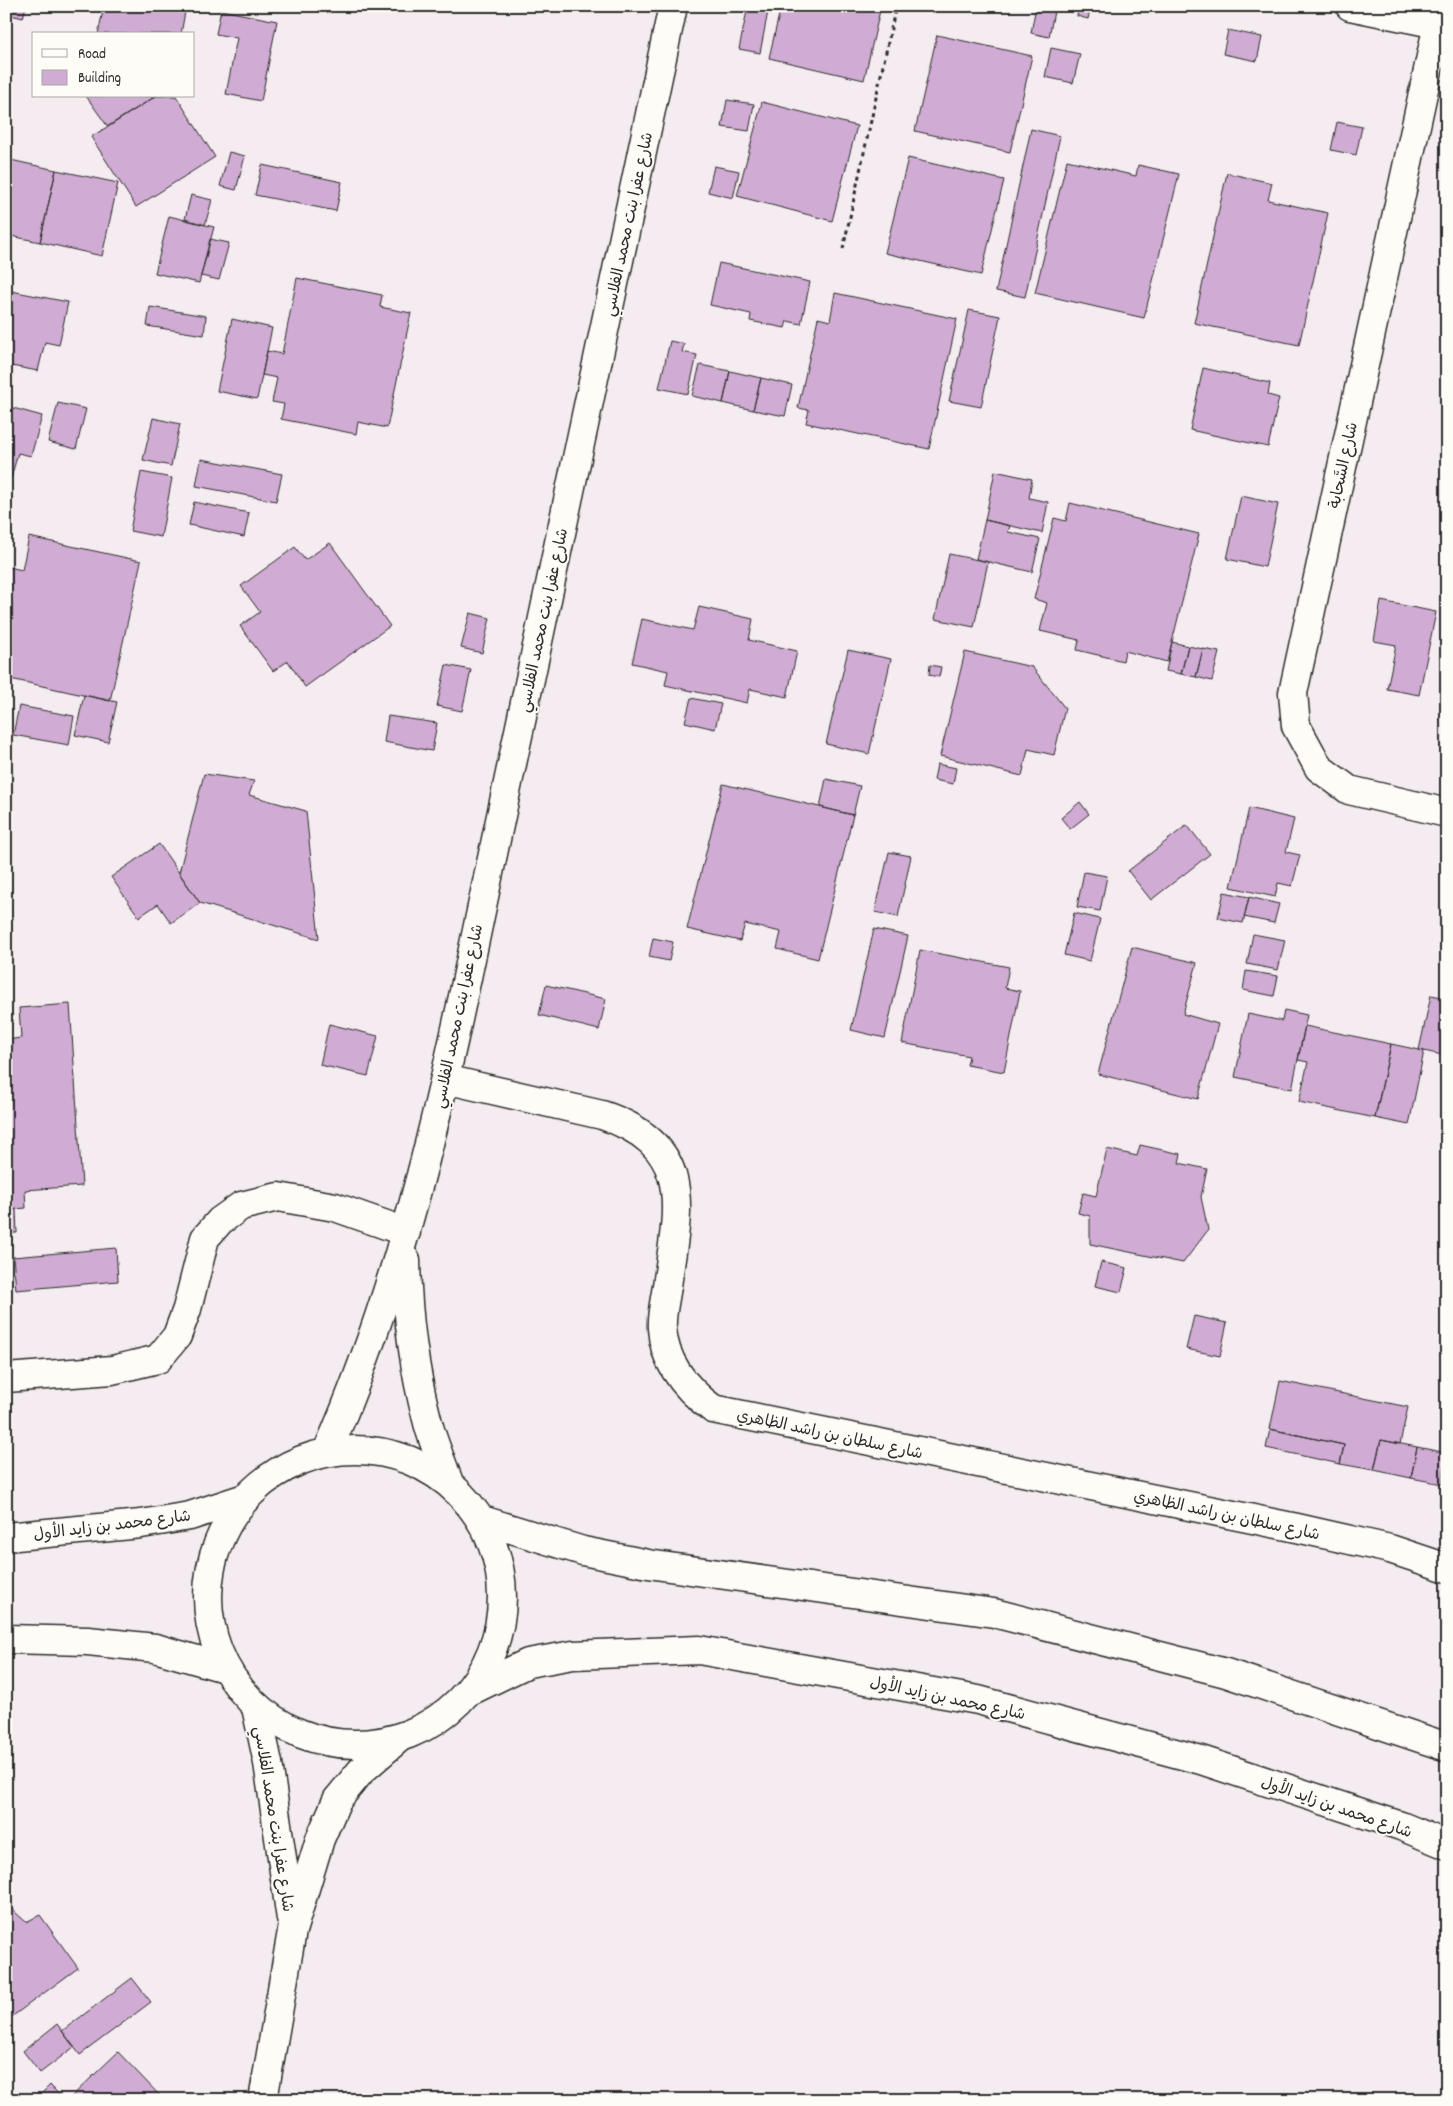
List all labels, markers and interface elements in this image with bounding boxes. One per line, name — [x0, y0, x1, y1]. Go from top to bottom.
legend — [32, 32, 195, 98]
text: Road — [78, 44, 106, 66]
text: Building — [78, 68, 121, 90]
street label: شارع عفرا بنت محمد الفلاسي — [599, 130, 661, 319]
street label: شارع السَّحابة — [1324, 420, 1365, 511]
street label: شارع عفرا بنت محمد الفلاسي — [514, 526, 576, 715]
street label: شارع عفرا بنت محمد الفلاسي — [429, 922, 491, 1111]
street label: شارع سلطان بن راشد الظاهري — [734, 1404, 925, 1466]
street label: شارع سلطان بن راشد الظاهري — [1131, 1485, 1322, 1547]
street label: شارع محمد بن زايد الأول — [32, 1504, 192, 1548]
street label: شارع محمد بن زايد الأول — [868, 1671, 1028, 1727]
street label: شارع عفرا بنت محمد الفلاسي — [246, 1725, 299, 1914]
street label: شارع محمد بن زايد الأول — [1258, 1771, 1415, 1845]

